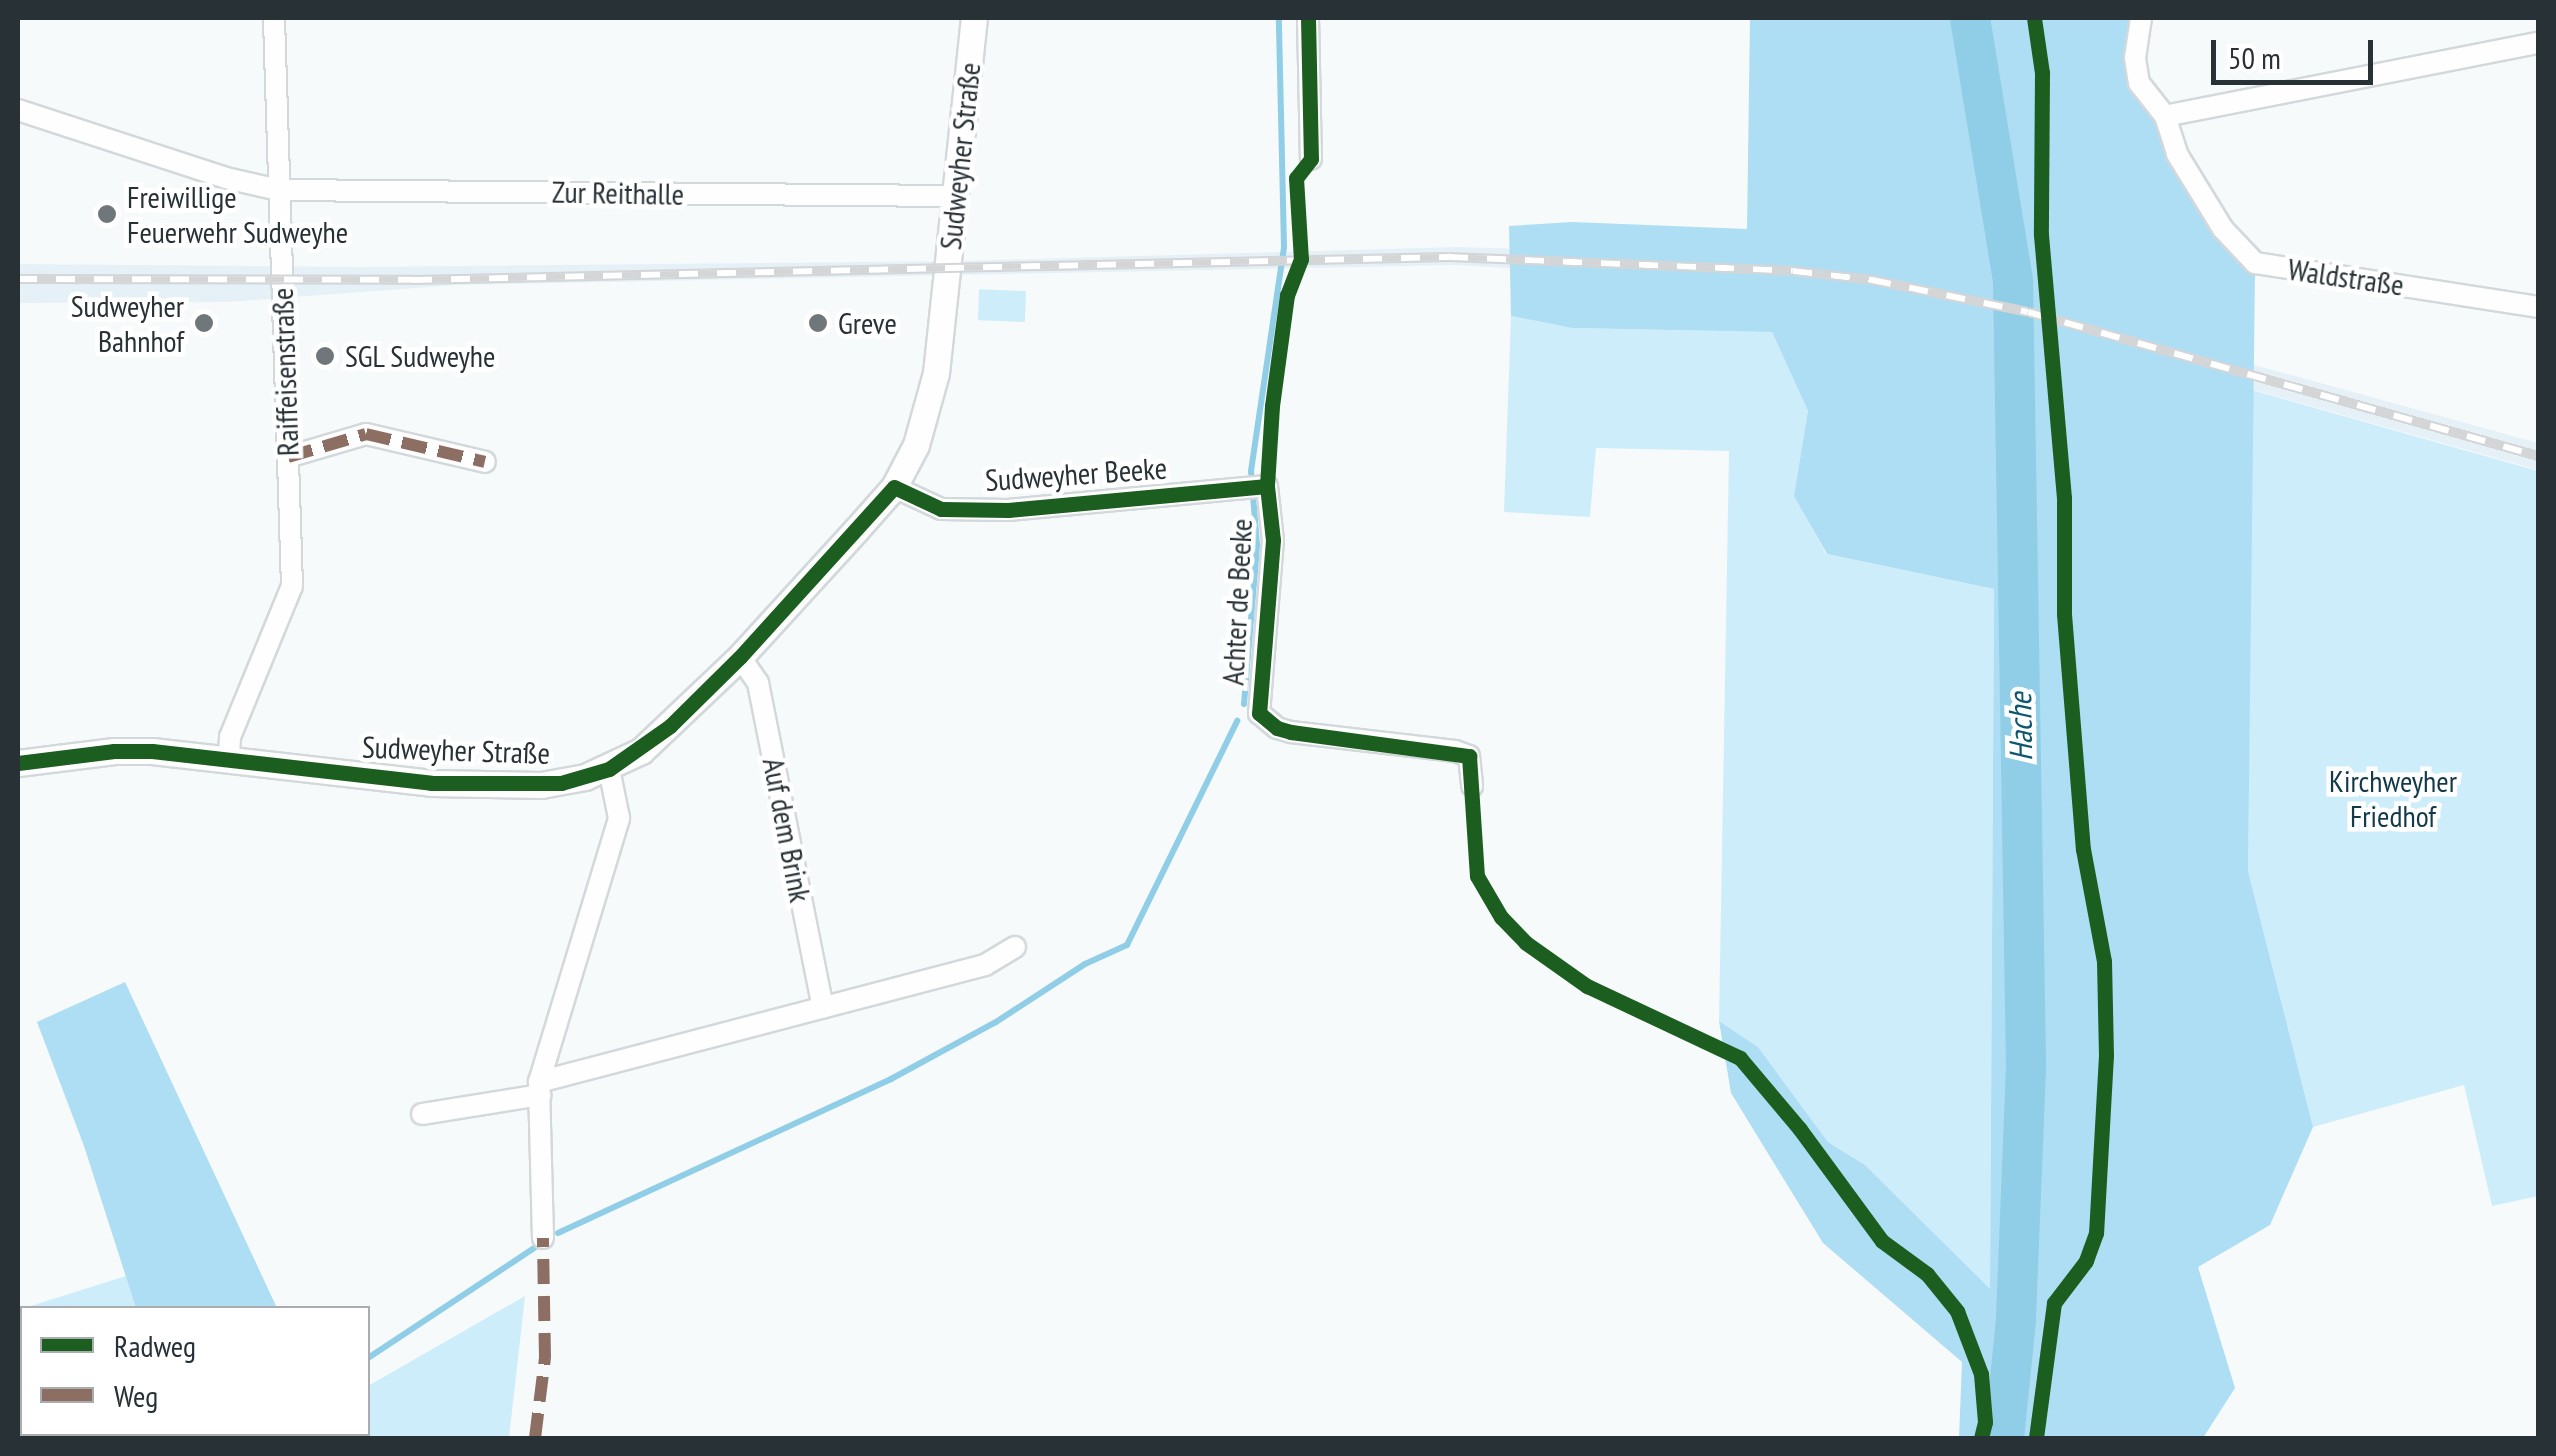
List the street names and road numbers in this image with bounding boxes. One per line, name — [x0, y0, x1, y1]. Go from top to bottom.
street label: Sudweyher Straße — [932, 61, 988, 251]
street label: Zur Reithalle — [552, 174, 684, 212]
street label: Waldstraße — [2286, 251, 2406, 303]
street label: Raiffeisenstraße — [264, 287, 306, 457]
street label: Sudweyher Beeke — [984, 450, 1168, 498]
street label: Achter de Beeke — [1215, 518, 1259, 686]
street label: Sudweyher Straße — [361, 729, 551, 771]
street label: Auf dem Brink — [755, 755, 819, 905]

